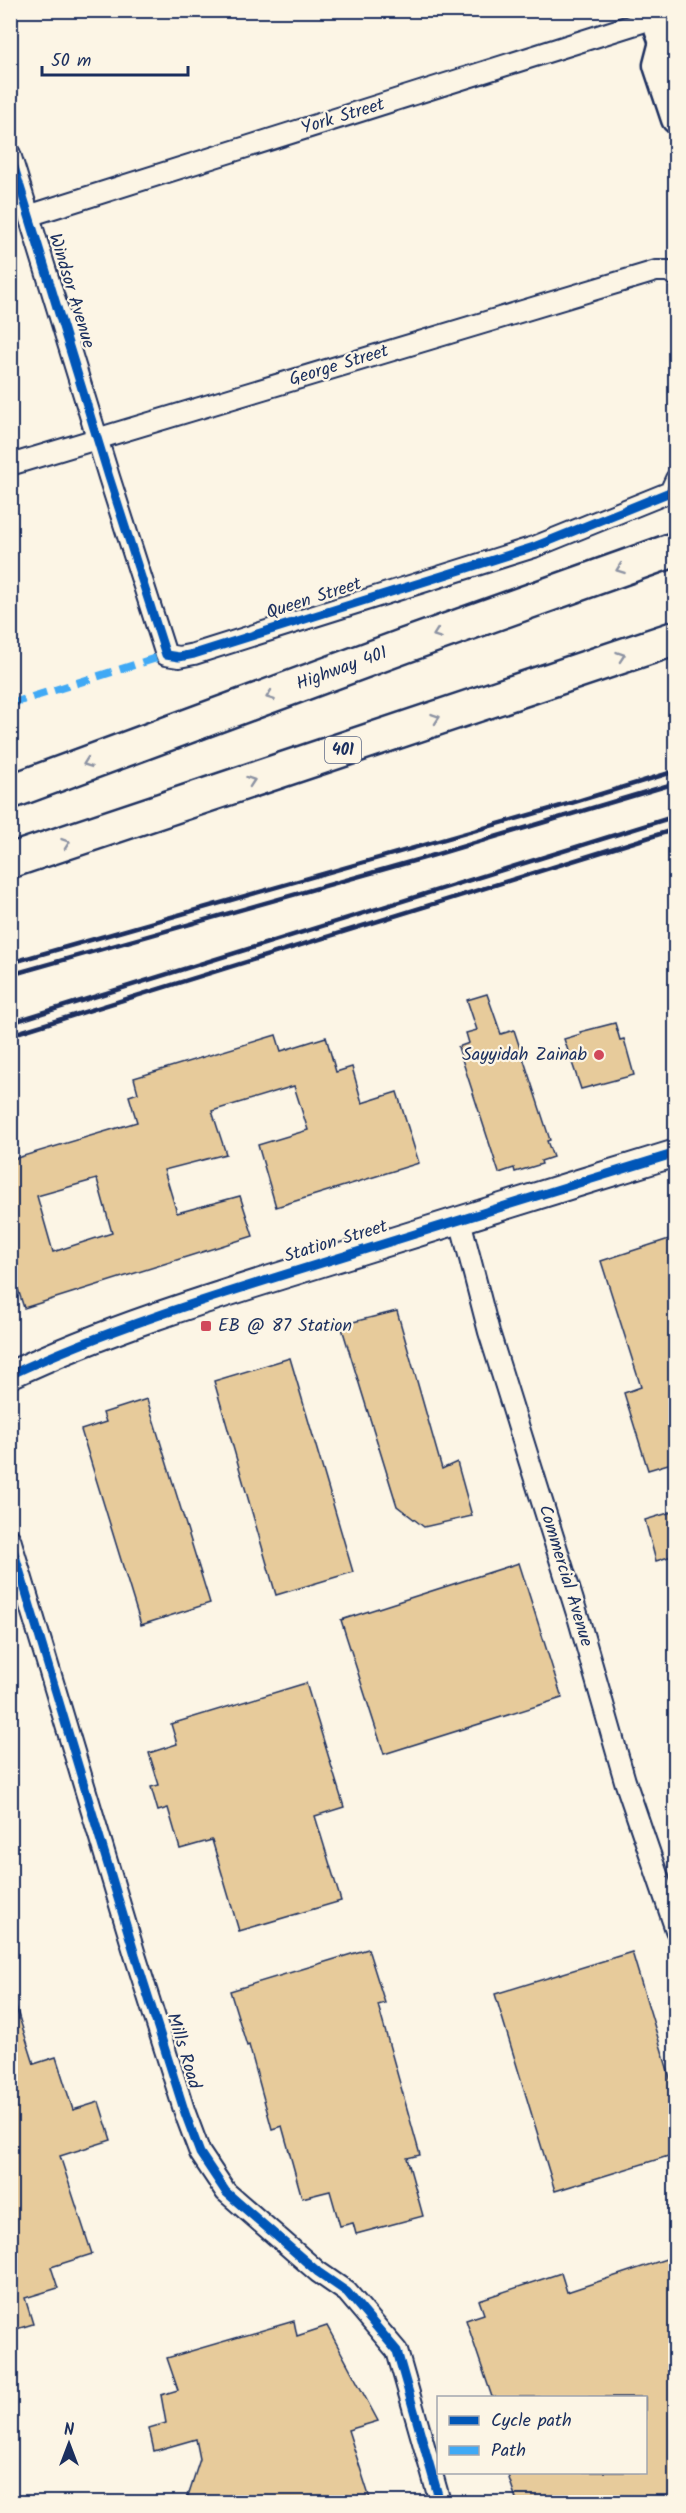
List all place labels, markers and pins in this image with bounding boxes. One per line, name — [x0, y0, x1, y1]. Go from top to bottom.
place label: Sayyidah Zainab — [462, 1041, 588, 1070]
marker: Sayyidah Zainab — [592, 1048, 606, 1062]
place label: EB @ 87 Station — [218, 1312, 352, 1341]
marker: EB @ 87 Station — [199, 1319, 213, 1333]

